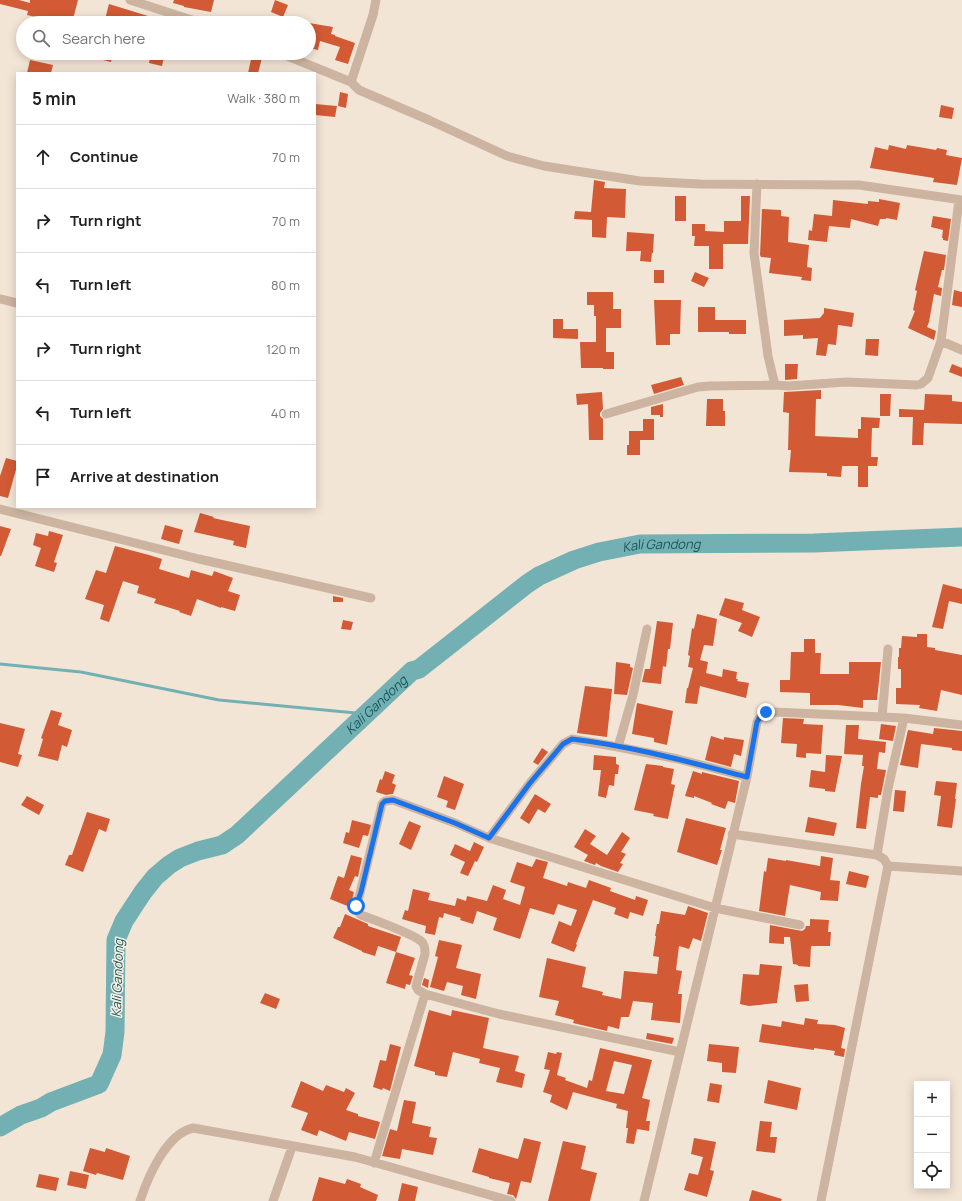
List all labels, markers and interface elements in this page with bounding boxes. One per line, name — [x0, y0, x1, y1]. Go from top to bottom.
search box — [16, 16, 316, 60]
icon: search — [30, 27, 52, 49]
text: Search here — [62, 28, 145, 49]
text: 5 min — [32, 87, 76, 110]
text: Walk · 380 m — [227, 89, 300, 107]
icon: ahead — [32, 146, 54, 168]
text: Continue — [70, 146, 138, 167]
text: 70 m — [272, 148, 300, 166]
icon: right — [32, 210, 54, 232]
text: Turn right — [70, 210, 141, 231]
text: 70 m — [272, 212, 300, 230]
icon: left — [32, 274, 54, 296]
text: Turn left — [70, 274, 132, 295]
text: 80 m — [271, 276, 300, 294]
icon: right — [32, 338, 54, 360]
text: Turn right — [70, 338, 141, 359]
text: 120 m — [266, 340, 300, 358]
icon: left — [32, 402, 54, 424]
text: Turn left — [70, 402, 132, 423]
text: 40 m — [271, 404, 300, 422]
icon: arrive — [32, 466, 54, 488]
text: Arrive at destination — [70, 466, 219, 487]
water label: Kali Gandong — [620, 535, 702, 556]
water label: Kali Gandong — [341, 670, 412, 738]
route end — [757, 703, 775, 721]
route start — [347, 897, 365, 915]
water label: Kali Gandong — [107, 937, 127, 1018]
map controls — [914, 1081, 950, 1189]
button: + — [914, 1081, 950, 1117]
button: − — [914, 1117, 950, 1153]
button: locate — [914, 1153, 950, 1189]

